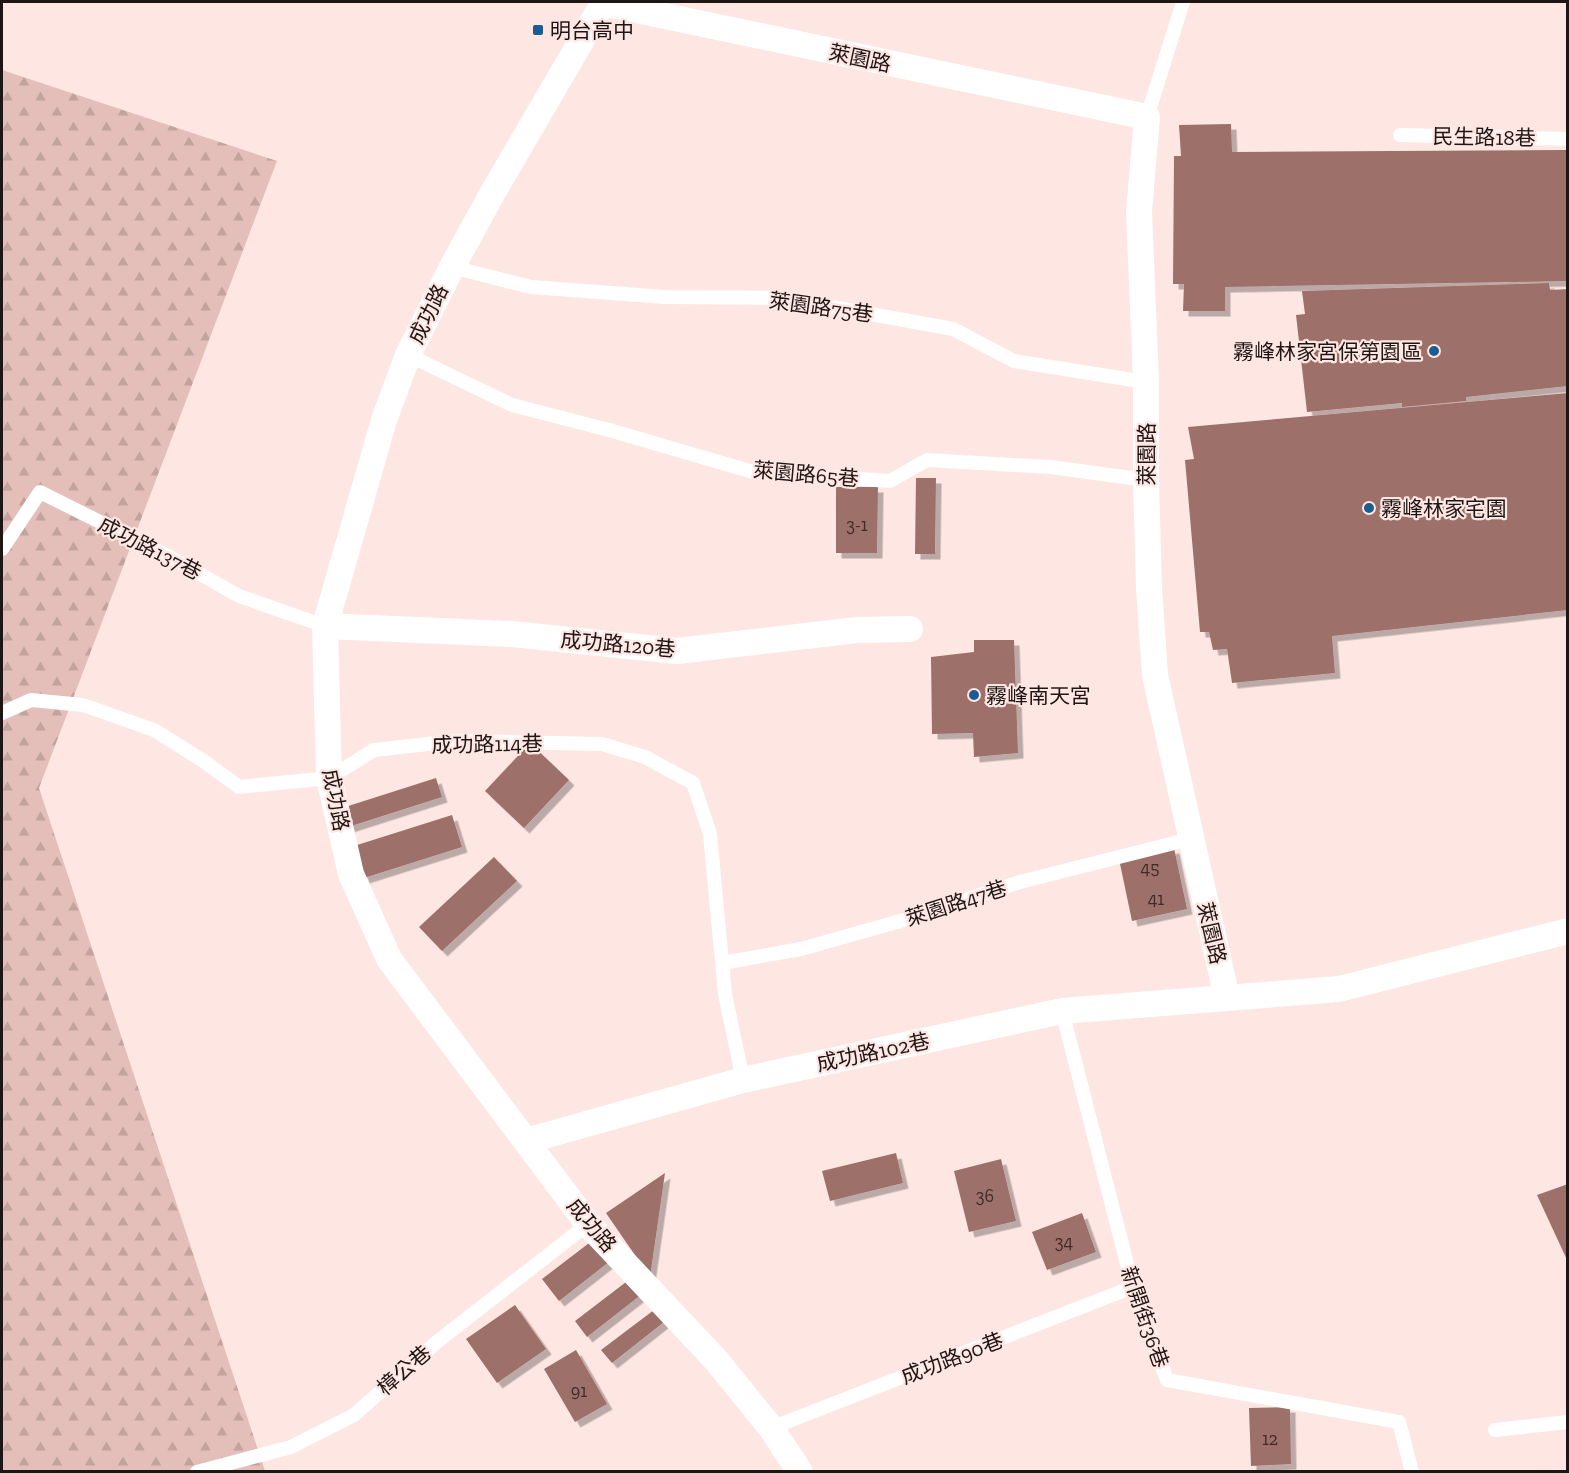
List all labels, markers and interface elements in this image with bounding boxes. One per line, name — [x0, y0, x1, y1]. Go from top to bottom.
place label: 明台高中 — [550, 18, 634, 43]
marker: 明台高中 — [531, 23, 545, 37]
street label: 萊園路 — [827, 39, 893, 77]
street label: 民生路18巷 — [1432, 124, 1536, 150]
street label: 成功路 — [403, 280, 453, 348]
street label: 萊園路75巷 — [767, 287, 875, 327]
place label: 霧峰林家宮保第園區 — [1233, 339, 1422, 364]
marker: 霧峰林家宮保第園區 — [1427, 344, 1441, 358]
street label: 萊園路 — [1134, 423, 1159, 486]
street label: 萊園路65巷 — [752, 457, 860, 491]
place label: 霧峰林家宅園 — [1381, 496, 1507, 521]
marker: 霧峰林家宅園 — [1362, 501, 1376, 515]
street label: 成功路137巷 — [94, 511, 206, 585]
house number: 3-1 — [846, 514, 868, 536]
street label: 成功路120巷 — [560, 627, 676, 661]
place label: 霧峰南天宮 — [986, 683, 1091, 708]
marker: 霧峰南天宮 — [967, 688, 981, 702]
street label: 成功路114巷 — [431, 731, 543, 757]
street label: 成功路 — [318, 767, 354, 833]
house number: 45 — [1141, 857, 1159, 879]
street label: 萊園路47巷 — [902, 875, 1010, 931]
house number: 41 — [1148, 888, 1164, 910]
street label: 萊園路 — [1193, 899, 1231, 967]
street label: 成功路102巷 — [814, 1028, 932, 1076]
house number: 36 — [976, 1185, 994, 1207]
street label: 成功路 — [562, 1193, 622, 1257]
house number: 34 — [1055, 1231, 1074, 1253]
street label: 新開街36巷 — [1116, 1263, 1174, 1371]
street label: 成功路90巷 — [897, 1327, 1007, 1389]
street label: 樟公巷 — [372, 1340, 436, 1400]
house number: 91 — [571, 1380, 587, 1402]
house number: 12 — [1262, 1428, 1278, 1450]

